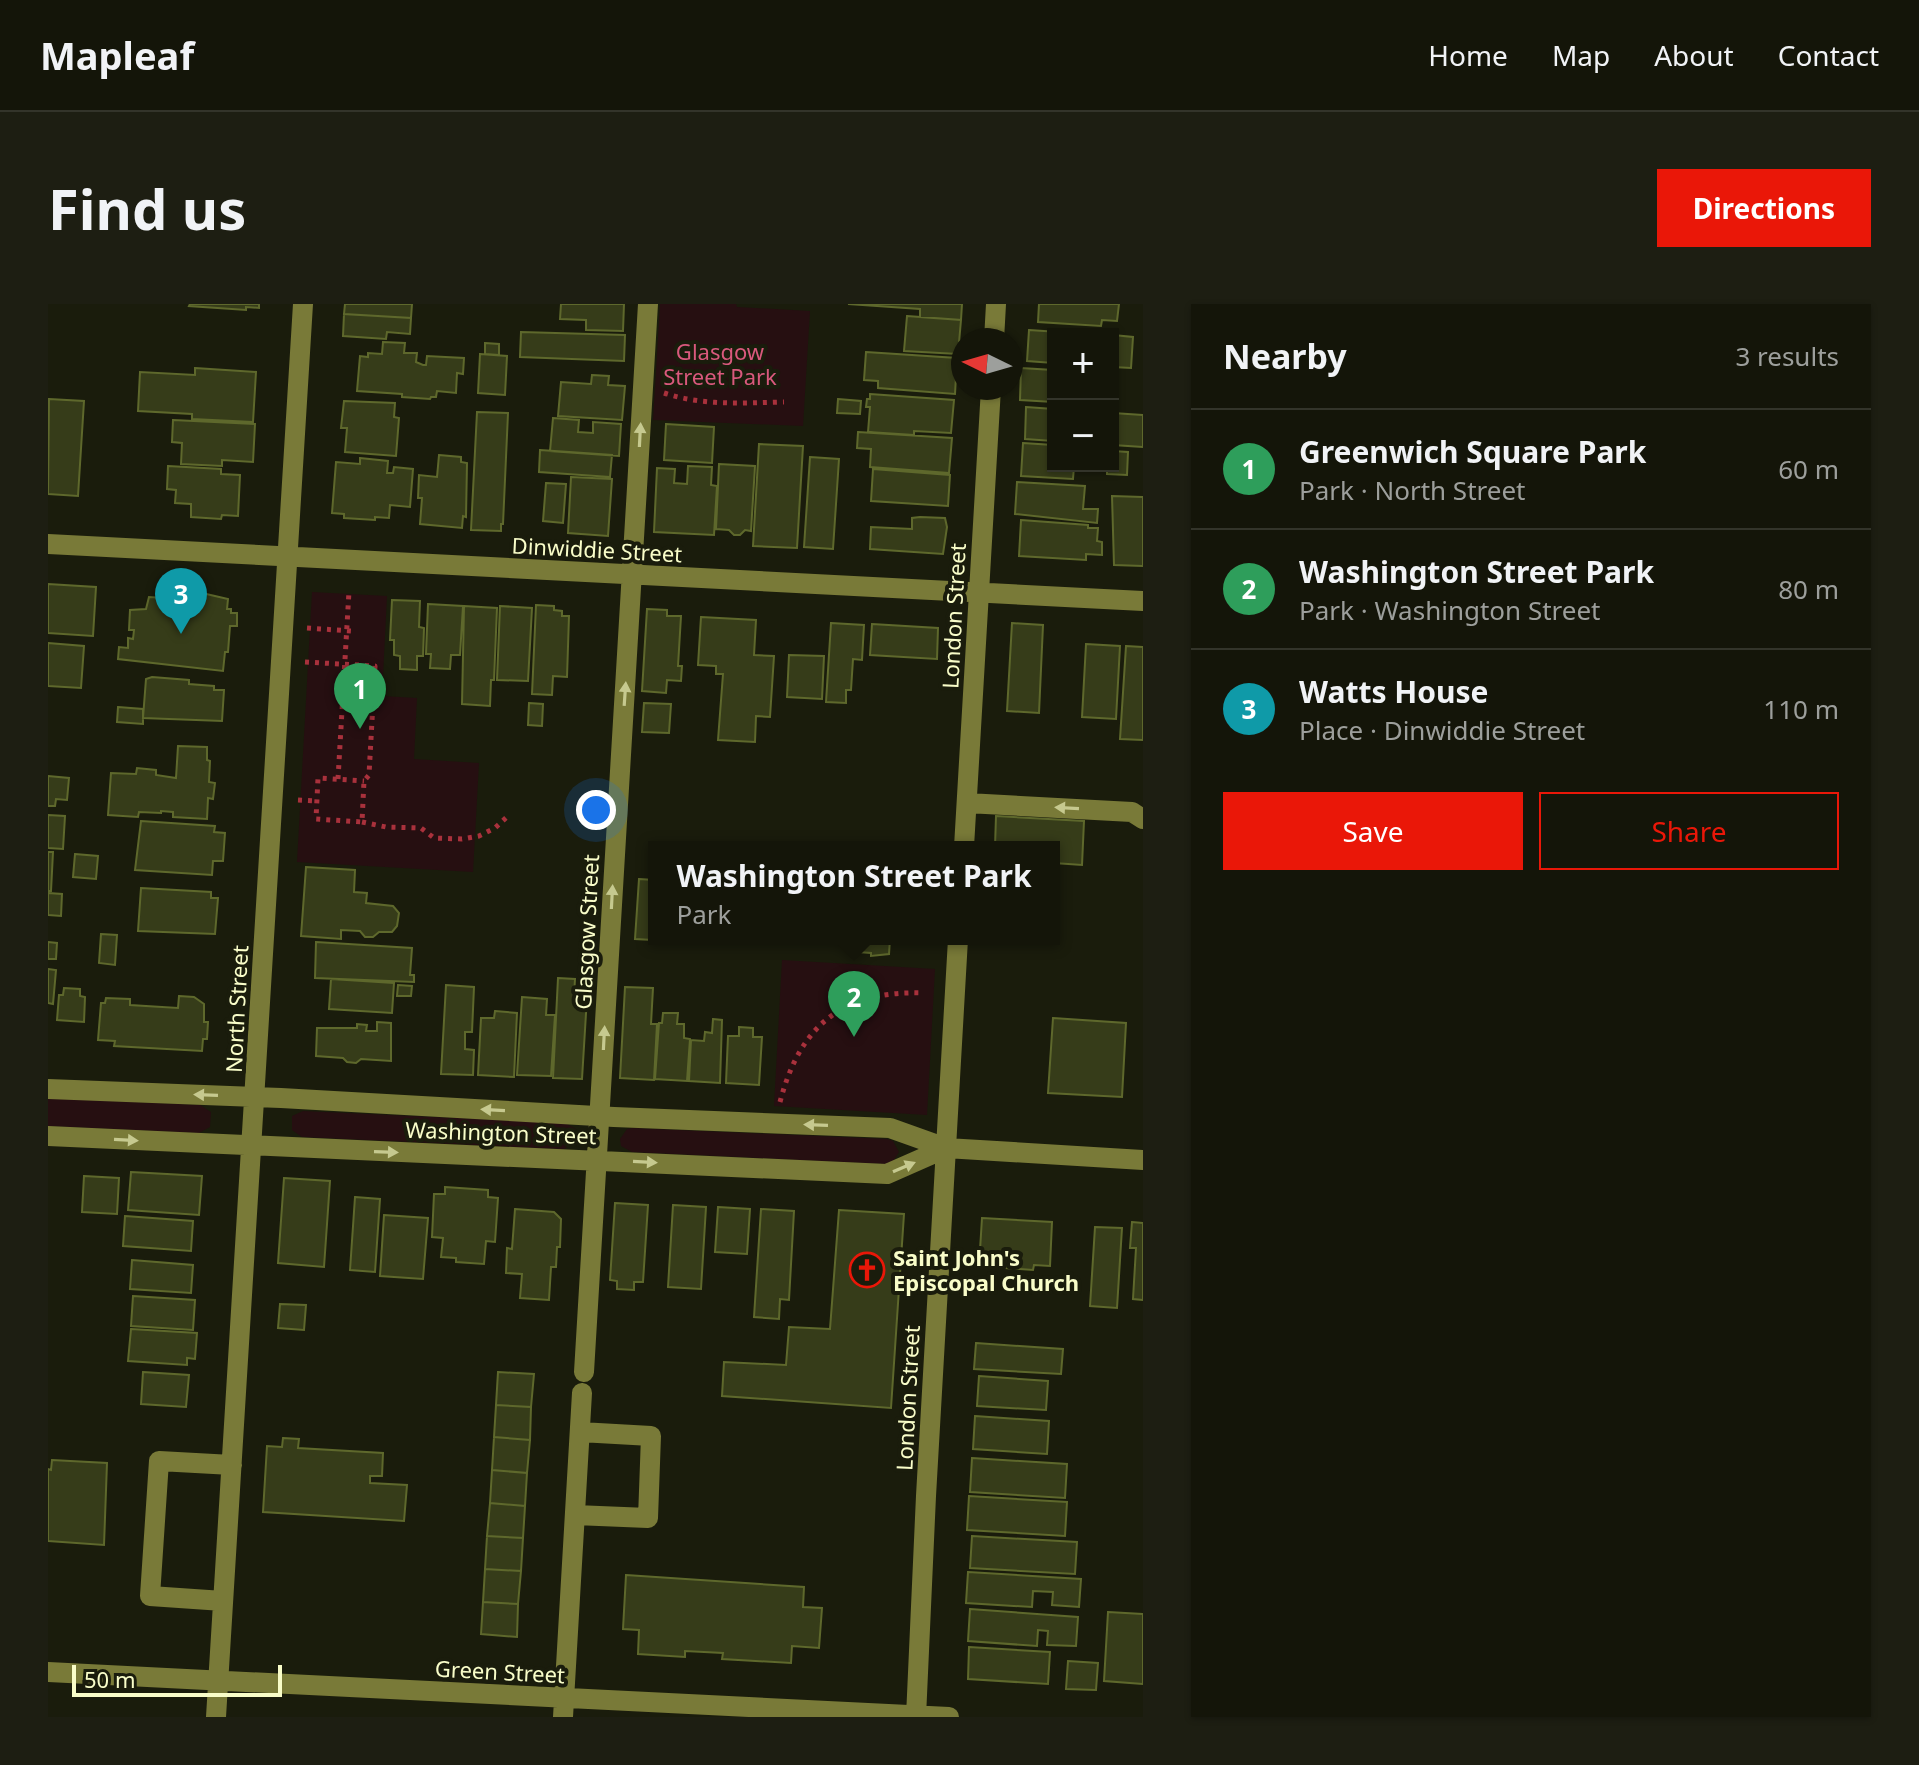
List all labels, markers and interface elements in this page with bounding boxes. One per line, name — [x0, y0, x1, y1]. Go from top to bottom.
text: Mapleaf — [40, 29, 194, 81]
text: Home — [1428, 36, 1508, 74]
text: Map — [1552, 36, 1610, 74]
text: About — [1654, 36, 1734, 74]
text: Contact — [1778, 36, 1879, 74]
button: Directions — [1657, 169, 1871, 247]
text: Find us — [48, 170, 246, 246]
north arrow — [951, 328, 1023, 400]
map controls — [1047, 328, 1119, 472]
button: + — [1047, 328, 1119, 400]
text: Nearby — [1223, 333, 1347, 379]
park label: Glasgow Street Park — [663, 336, 777, 391]
text: 3 results — [1735, 338, 1839, 374]
button: − — [1047, 400, 1119, 472]
one-way arrow — [634, 422, 647, 447]
text: Greenwich Square Park — [1299, 431, 1646, 472]
text: 1 — [1242, 451, 1256, 487]
text: 60 m — [1778, 451, 1839, 487]
text: Park · North Street — [1299, 472, 1525, 508]
street label: Dinwiddie Street — [511, 530, 683, 568]
street label: London Street — [934, 542, 972, 690]
text: Washington Street Park — [1299, 551, 1654, 592]
pin: 3 — [155, 568, 207, 634]
text: 2 — [1242, 571, 1256, 607]
text: 80 m — [1778, 571, 1839, 607]
text: Park · Washington Street — [1299, 592, 1601, 628]
pin: 1 — [334, 663, 386, 729]
text: Watts House — [1299, 671, 1488, 712]
one-way arrow — [618, 681, 631, 706]
text: 3 — [1242, 691, 1256, 727]
text: 110 m — [1763, 691, 1839, 727]
text: Place · Dinwiddie Street — [1299, 712, 1585, 748]
your location — [576, 790, 616, 830]
button: Save — [1223, 792, 1523, 870]
button: Share — [1539, 792, 1839, 870]
one-way arrow — [1054, 802, 1079, 815]
popup — [648, 841, 1060, 945]
street label: Glasgow Street — [567, 854, 605, 1010]
text: Washington Street Park — [676, 855, 1032, 896]
one-way arrow — [606, 884, 619, 909]
text: Park — [676, 896, 731, 932]
street label: North Street — [218, 944, 254, 1074]
pin: 2 — [828, 971, 880, 1037]
one-way arrow — [598, 1025, 611, 1050]
one-way arrow — [193, 1088, 218, 1101]
one-way arrow — [480, 1103, 505, 1116]
street label: Washington Street — [405, 1114, 597, 1150]
one-way arrow — [803, 1119, 828, 1132]
one-way arrow — [114, 1134, 139, 1147]
one-way arrow — [374, 1146, 399, 1159]
one-way arrow — [633, 1156, 658, 1169]
one-way arrow — [892, 1160, 916, 1173]
place label: Saint John's Episcopal Church — [893, 1242, 1079, 1297]
church icon: Saint John's Episcopal Church — [848, 1251, 886, 1289]
street label: London Street — [888, 1324, 926, 1472]
street label: Green Street — [434, 1653, 566, 1689]
scale bar — [72, 1661, 282, 1697]
text: 50 m — [84, 1664, 135, 1694]

